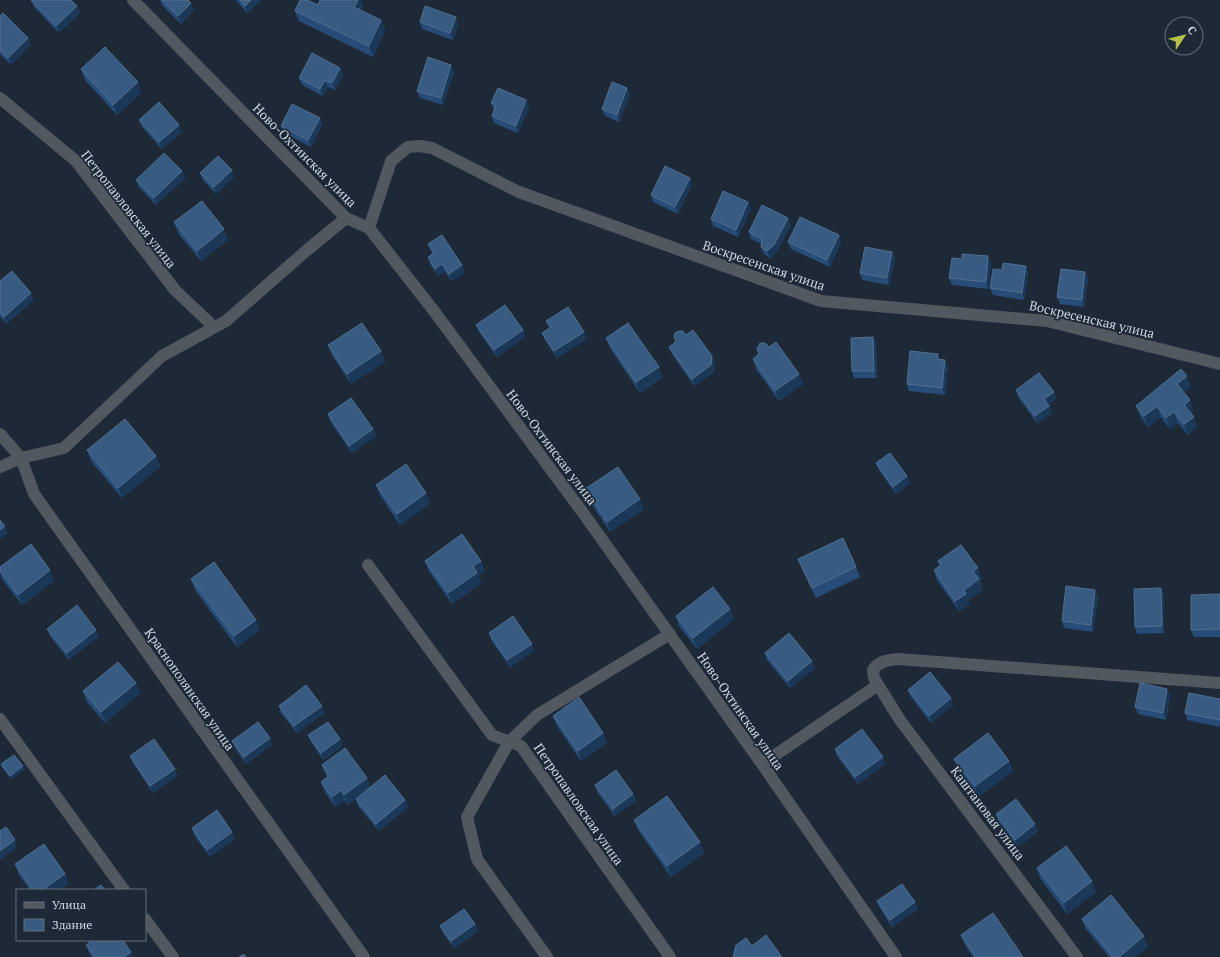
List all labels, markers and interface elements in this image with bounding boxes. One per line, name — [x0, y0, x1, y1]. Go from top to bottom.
north arrow — [1164, 16, 1204, 56]
text: С — [1184, 23, 1200, 37]
street label: Ново-Охтинская улица — [249, 99, 361, 211]
street label: Петропавловская улица — [77, 146, 181, 272]
street label: Воскресенская улица — [701, 236, 828, 294]
street label: Воскресенская улица — [1028, 296, 1157, 342]
street label: Ново-Охтинская улица — [503, 386, 602, 509]
street label: Краснополянская улица — [141, 624, 239, 754]
street label: Ново-Охтинская улица — [693, 648, 789, 774]
street label: Петропавловская улица — [530, 739, 628, 869]
street label: Каштановая улица — [947, 762, 1030, 864]
legend — [16, 889, 146, 941]
text: Улица — [52, 897, 86, 912]
text: Здание — [52, 917, 92, 932]

